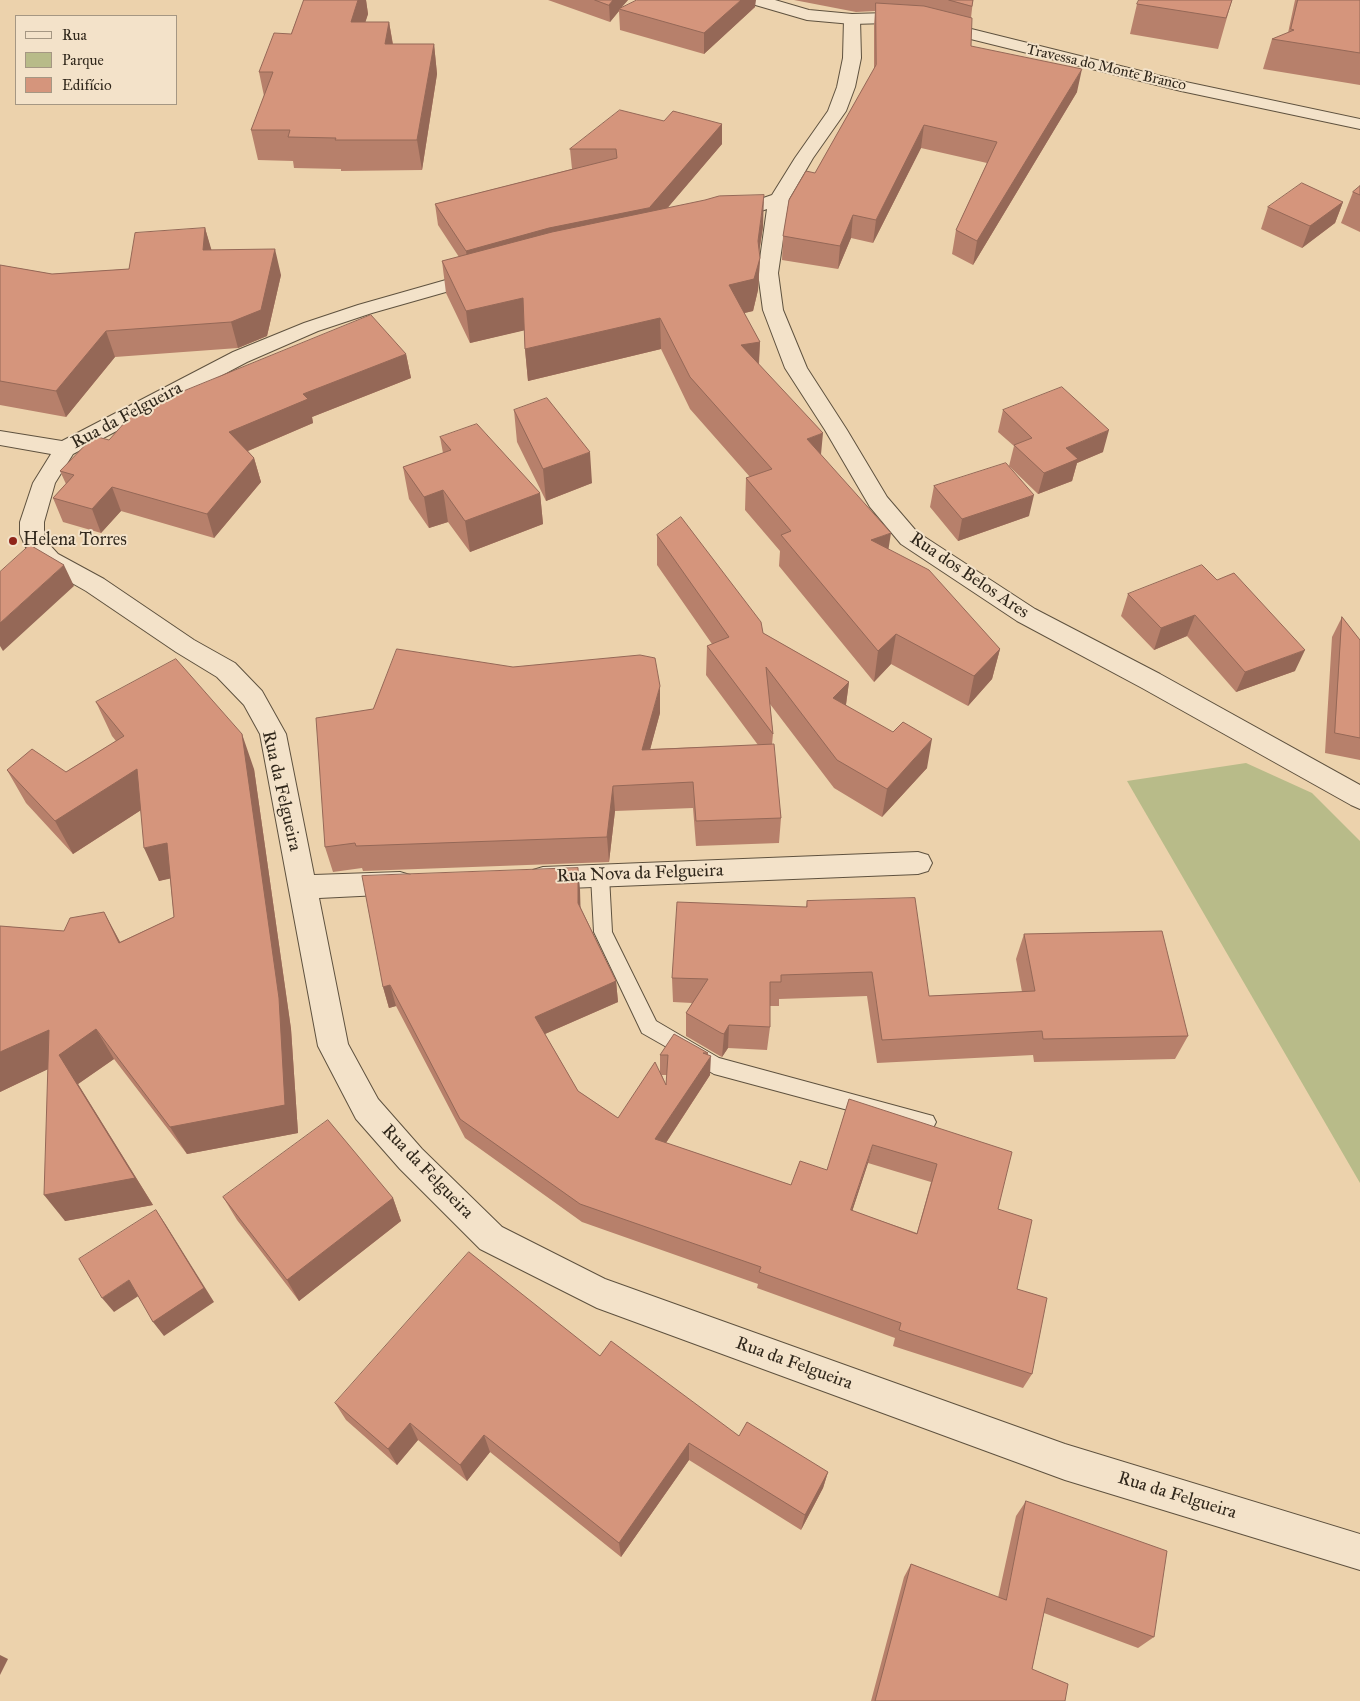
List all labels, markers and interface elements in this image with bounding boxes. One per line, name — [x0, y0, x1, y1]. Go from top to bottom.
legend — [15, 15, 178, 105]
text: Rua — [62, 26, 87, 44]
street label: Travessa do Monte Branco — [1024, 41, 1188, 95]
text: Parque — [62, 51, 104, 69]
text: Edifício — [62, 76, 112, 94]
street label: Rua da Felgueira — [68, 378, 186, 454]
street label: Rua dos Belos Ares — [905, 528, 1033, 624]
place label: Helena Torres — [23, 530, 127, 552]
marker: Helena Torres — [7, 535, 19, 547]
street label: Rua da Felgueira — [257, 729, 305, 853]
street label: Rua Nova da Felgueira — [556, 860, 724, 888]
street label: Rua da Felgueira — [377, 1120, 477, 1224]
street label: Rua da Felgueira — [733, 1333, 855, 1395]
street label: Rua da Felgueira — [1115, 1468, 1239, 1524]

